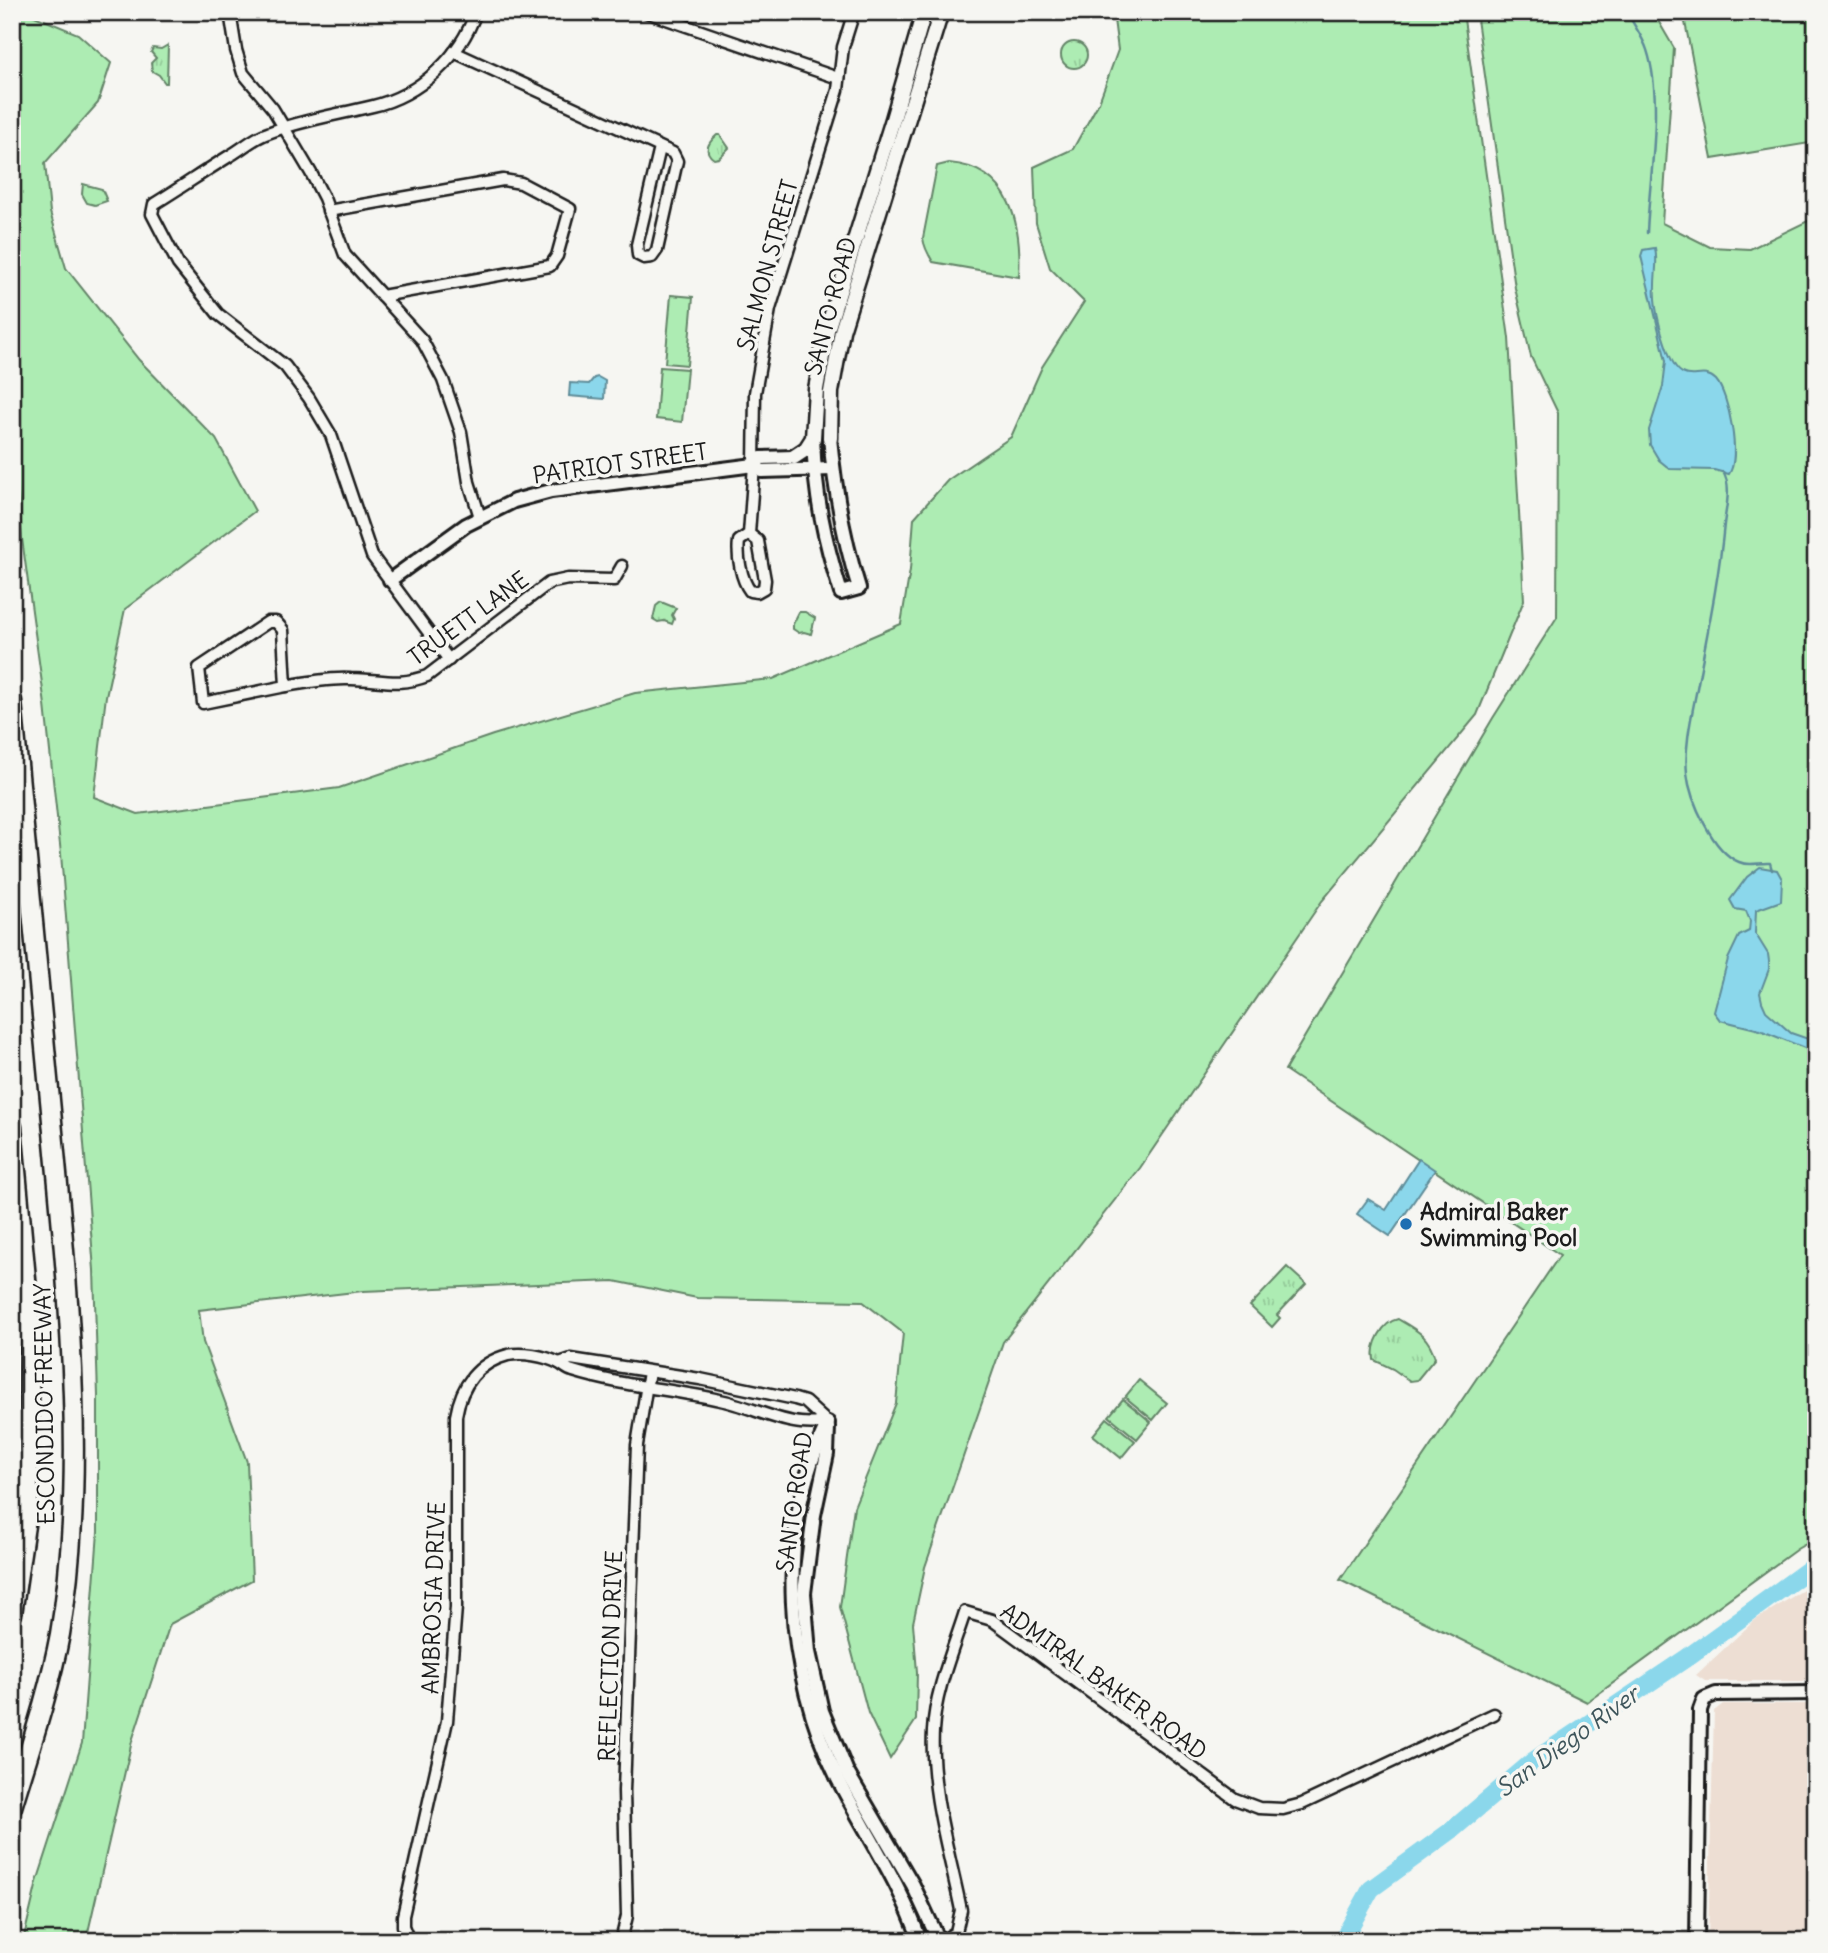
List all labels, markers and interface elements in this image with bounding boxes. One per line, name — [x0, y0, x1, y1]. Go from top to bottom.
street label: SALMON STREET — [730, 176, 804, 354]
street label: SANTO ROAD — [798, 234, 862, 378]
street label: PATRIOT STREET — [531, 436, 709, 490]
street label: TRUETT LANE — [402, 564, 534, 672]
place label: Admiral Baker Swimming Pool — [1420, 1197, 1577, 1252]
marker: Admiral Baker Swimming Pool — [1398, 1216, 1414, 1232]
street label: ESCONDIDO FREEWAY — [27, 1283, 61, 1525]
street label: SANTO ROAD — [770, 1430, 818, 1574]
street label: AMBROSIA DRIVE — [415, 1501, 451, 1695]
street label: REFLECTION DRIVE — [592, 1550, 628, 1762]
street label: ADMIRAL BAKER ROAD — [995, 1596, 1213, 1766]
water label: San Diego River — [1490, 1677, 1647, 1803]

